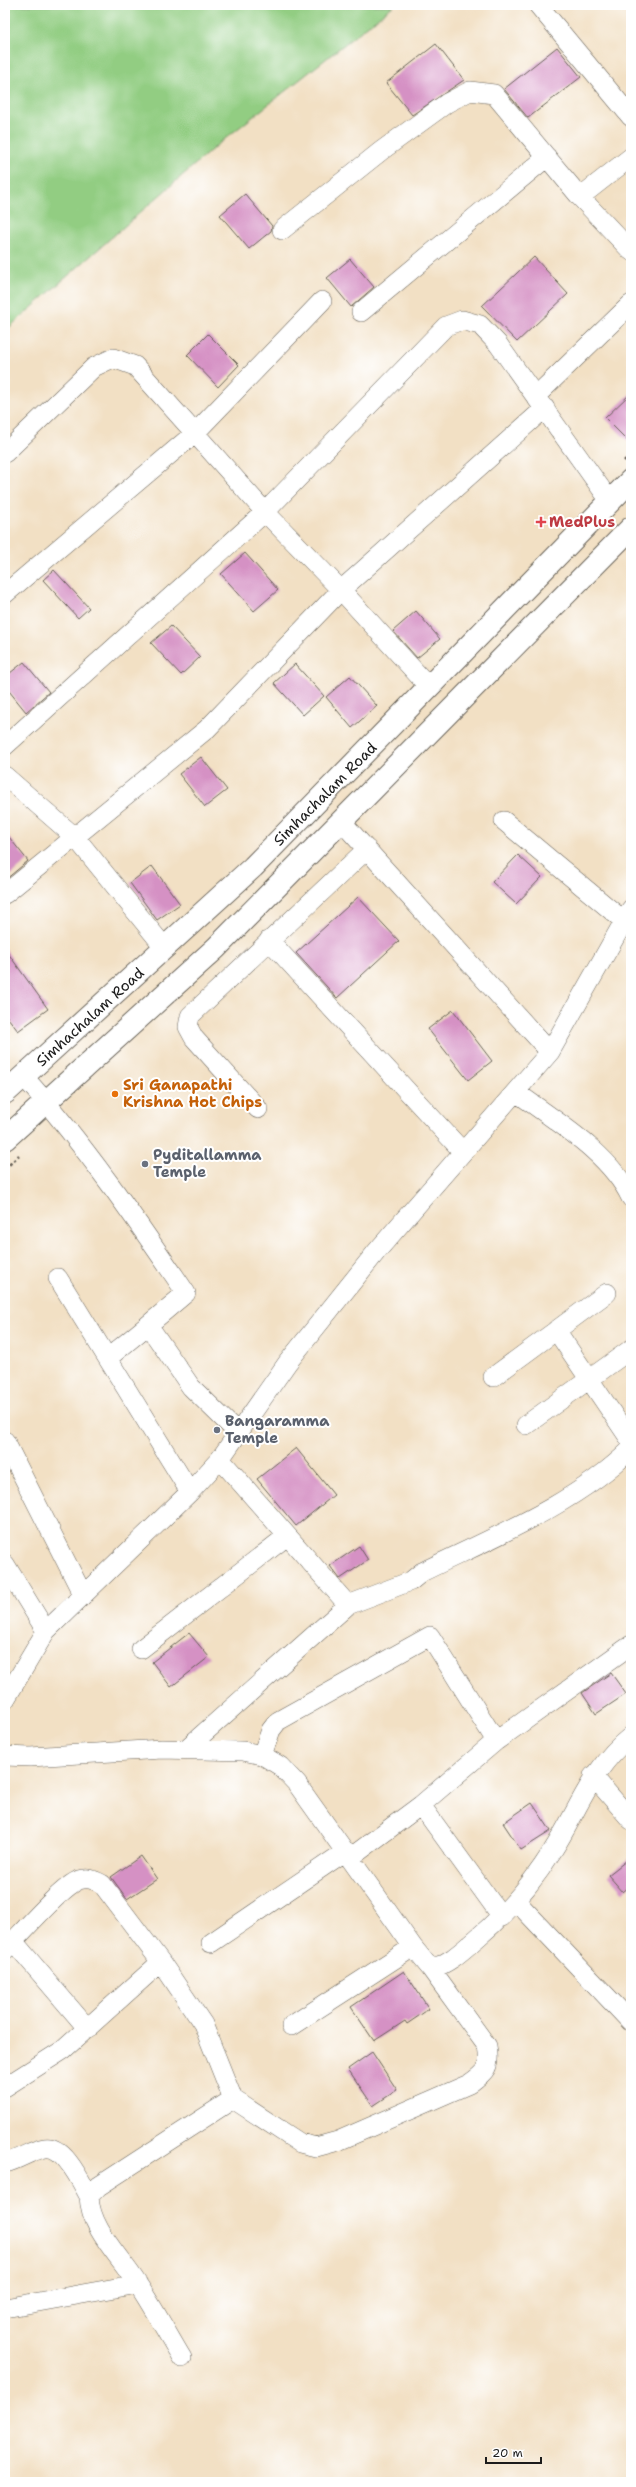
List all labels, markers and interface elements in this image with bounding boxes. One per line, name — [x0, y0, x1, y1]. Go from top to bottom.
place label: MedPlus — [549, 512, 615, 532]
marker: MedPlus — [536, 517, 546, 527]
street label: Simhachalam Road — [269, 737, 382, 850]
street label: Simhachalam Road — [32, 963, 149, 1071]
place label: Sri Ganapathi Krishna Hot Chips — [123, 1075, 262, 1112]
marker: Sri Ganapathi Krishna Hot Chips — [110, 1089, 120, 1099]
place label: Pyditallamma Temple — [153, 1145, 262, 1182]
marker: Pyditallamma Temple — [140, 1159, 150, 1169]
place label: Bangaramma Temple — [225, 1411, 330, 1448]
marker: Bangaramma Temple — [212, 1425, 222, 1435]
scale bar — [486, 2439, 541, 2465]
text: 20 m — [492, 2445, 523, 2461]

